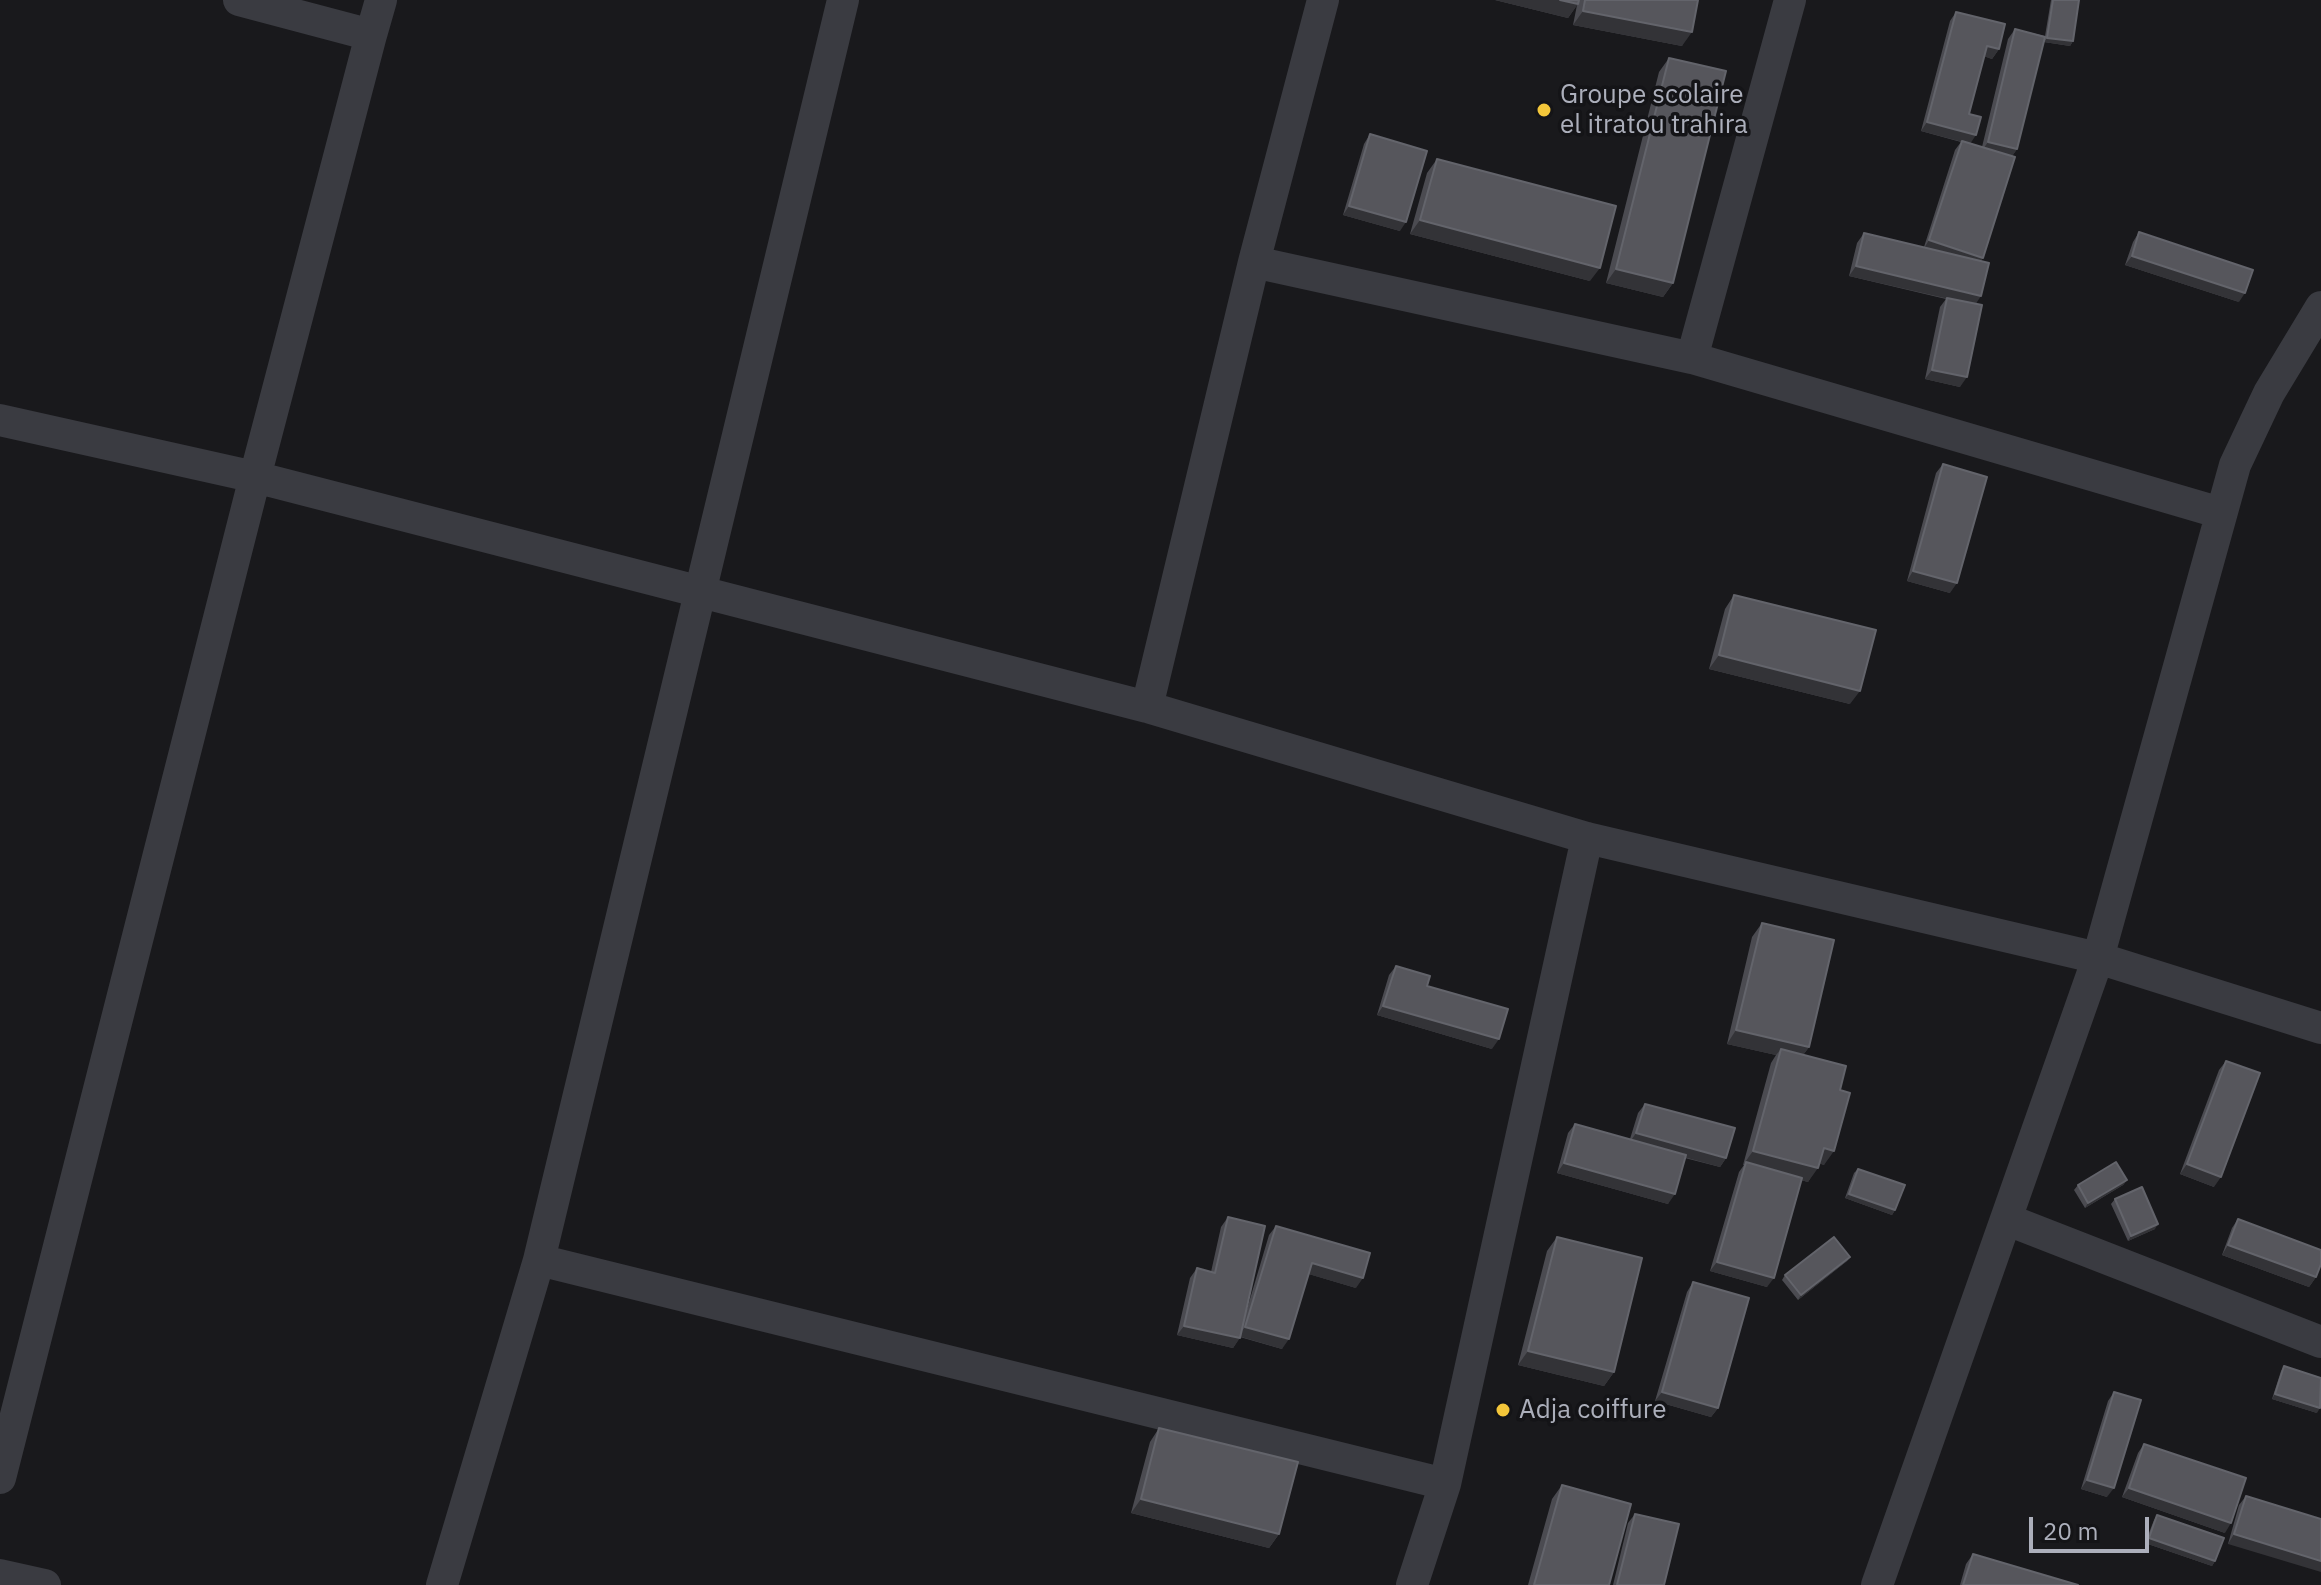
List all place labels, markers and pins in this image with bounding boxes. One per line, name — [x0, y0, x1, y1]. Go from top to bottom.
place label: Groupe scolaire el itratou trahira — [1560, 79, 1748, 140]
marker: Groupe scolaire el itratou trahira — [1535, 101, 1553, 119]
place label: Adja coiffure — [1519, 1394, 1667, 1426]
marker: Adja coiffure — [1494, 1401, 1512, 1419]

